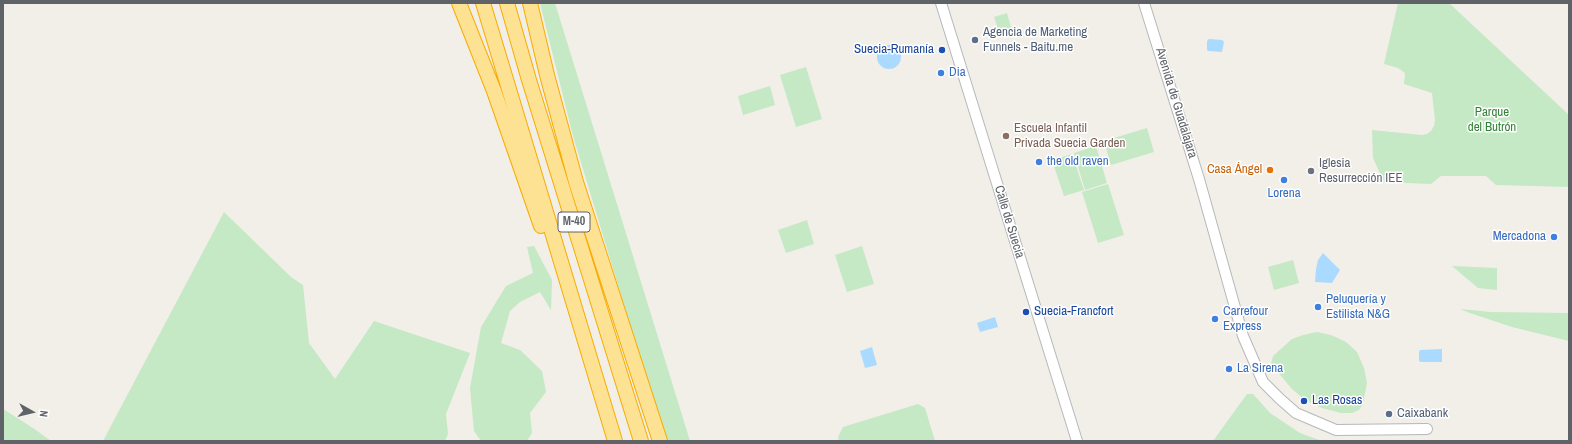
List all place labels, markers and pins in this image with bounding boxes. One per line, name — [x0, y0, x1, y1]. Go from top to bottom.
place label: Agencia de Marketing Funnels - Baitu.me — [983, 25, 1087, 56]
marker: Agencia de Marketing Funnels - Baitu.me — [970, 35, 980, 45]
place label: Suecia-Rumanía — [854, 42, 934, 58]
marker: Suecia-Rumanía — [937, 45, 947, 55]
place label: Dia — [949, 65, 966, 81]
marker: Dia — [936, 68, 946, 78]
place label: Escuela Infantil Privada Suecia Garden — [1014, 121, 1125, 152]
marker: Escuela Infantil Privada Suecia Garden — [1001, 131, 1011, 141]
place label: the old raven — [1047, 154, 1109, 170]
place label: Iglesia Resurrección IEE — [1319, 156, 1403, 187]
marker: the old raven — [1034, 157, 1044, 167]
place label: Casa Ángel — [1207, 162, 1262, 178]
marker: Casa Ángel — [1265, 165, 1275, 175]
marker: Iglesia Resurrección IEE — [1306, 166, 1316, 176]
marker: Lorena — [1279, 175, 1289, 185]
place label: Lorena — [1267, 186, 1301, 202]
place label: Mercadona — [1493, 229, 1546, 245]
marker: Mercadona — [1549, 232, 1559, 242]
place label: Peluquería y Estilista N&G — [1326, 292, 1390, 323]
marker: Peluquería y Estilista N&G — [1313, 302, 1323, 312]
place label: Suecia-Francfort — [1034, 304, 1113, 320]
place label: Carrefour Express — [1223, 304, 1268, 335]
marker: Suecia-Francfort — [1021, 307, 1031, 317]
marker: Carrefour Express — [1210, 314, 1220, 324]
place label: La Sirena — [1237, 361, 1283, 377]
marker: La Sirena — [1224, 364, 1234, 374]
place label: Las Rosas — [1312, 393, 1362, 409]
marker: Las Rosas — [1299, 396, 1309, 406]
place label: Caixabank — [1397, 406, 1448, 422]
marker: Caixabank — [1384, 409, 1394, 419]

